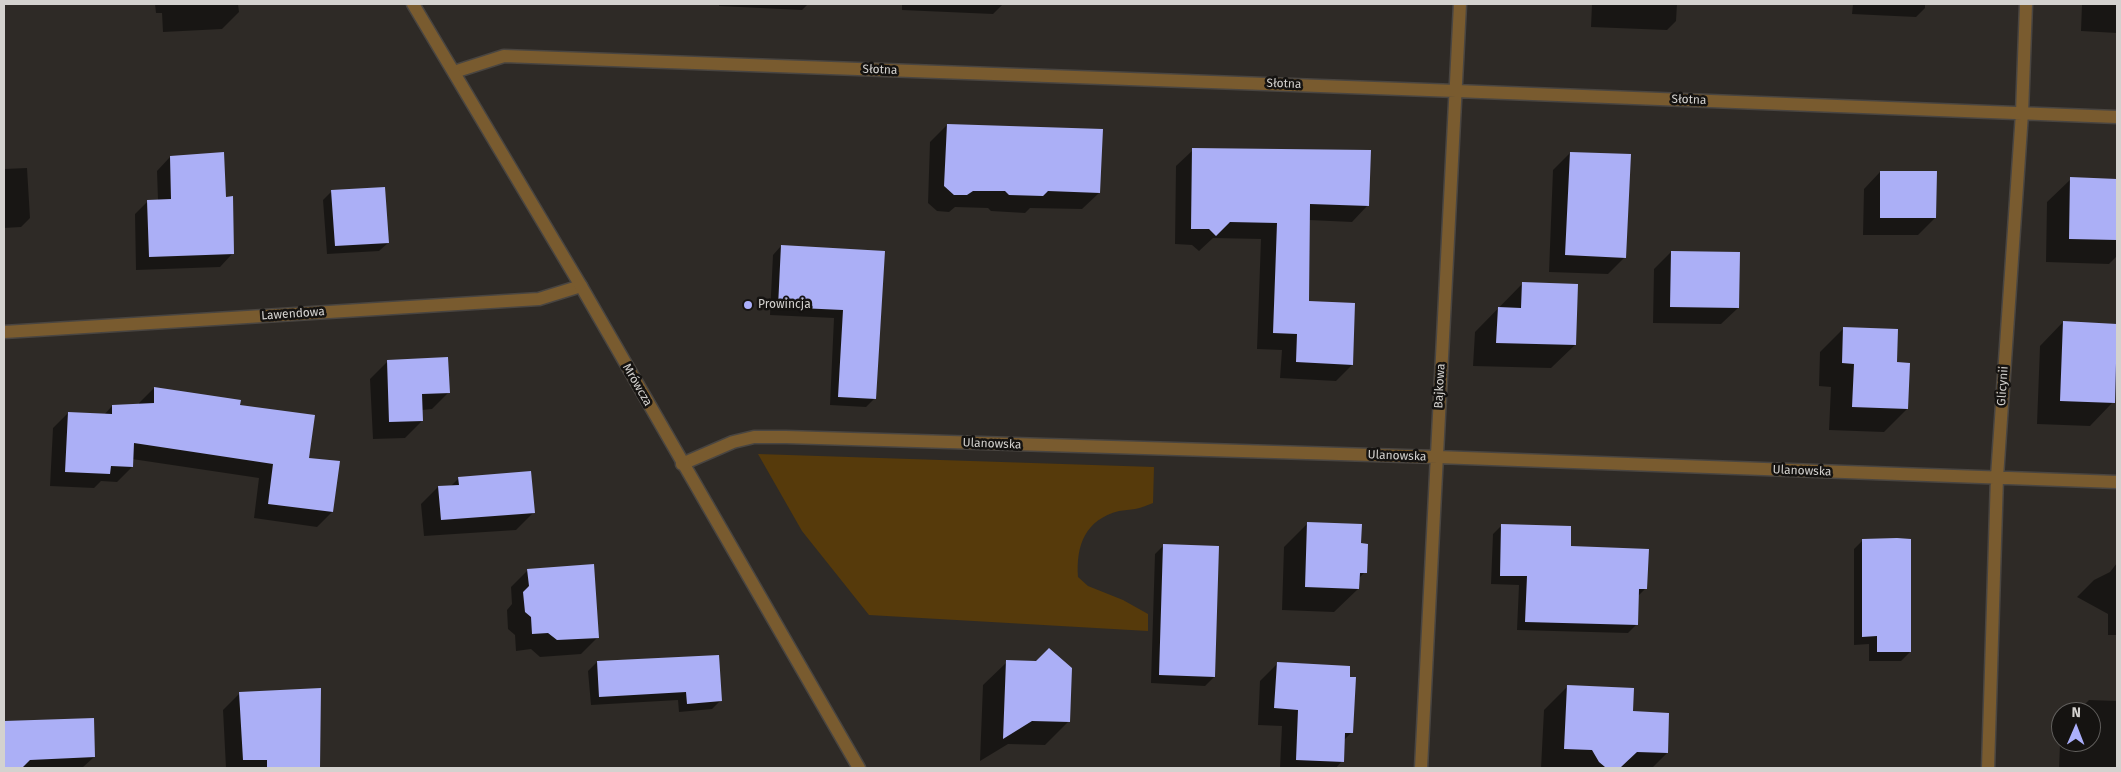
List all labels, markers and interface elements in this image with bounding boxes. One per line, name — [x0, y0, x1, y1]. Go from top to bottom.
street label: Słotna — [862, 62, 898, 78]
street label: Słotna — [1266, 76, 1302, 92]
street label: Słotna — [1671, 92, 1707, 108]
place label: Prowincja — [758, 298, 811, 312]
marker: Prowincja — [742, 299, 754, 311]
street label: Lawendowa — [261, 305, 325, 323]
street label: Mrówcza — [619, 361, 655, 409]
street label: Bajkowa — [1432, 363, 1448, 409]
street label: Glicynii — [1994, 366, 2012, 406]
street label: Ulanowska — [962, 436, 1022, 452]
street label: Ulanowska — [1367, 448, 1427, 464]
street label: Ulanowska — [1772, 463, 1832, 479]
north arrow — [2051, 702, 2101, 752]
text: N — [2071, 704, 2081, 721]

